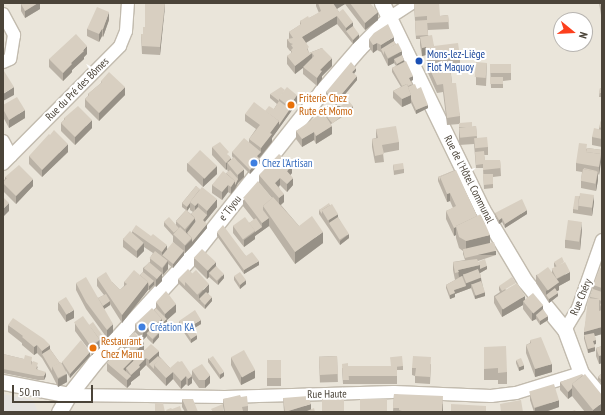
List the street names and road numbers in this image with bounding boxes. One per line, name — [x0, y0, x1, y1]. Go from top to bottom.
street label: Rue du Pré des Bômes — [43, 55, 111, 123]
street label: Rue de l'Hôtel Communal — [441, 133, 497, 225]
street label: e' Tiyou — [216, 192, 244, 224]
street label: Rue Chéry — [567, 277, 595, 317]
street label: Rue Haute — [307, 387, 347, 401]

